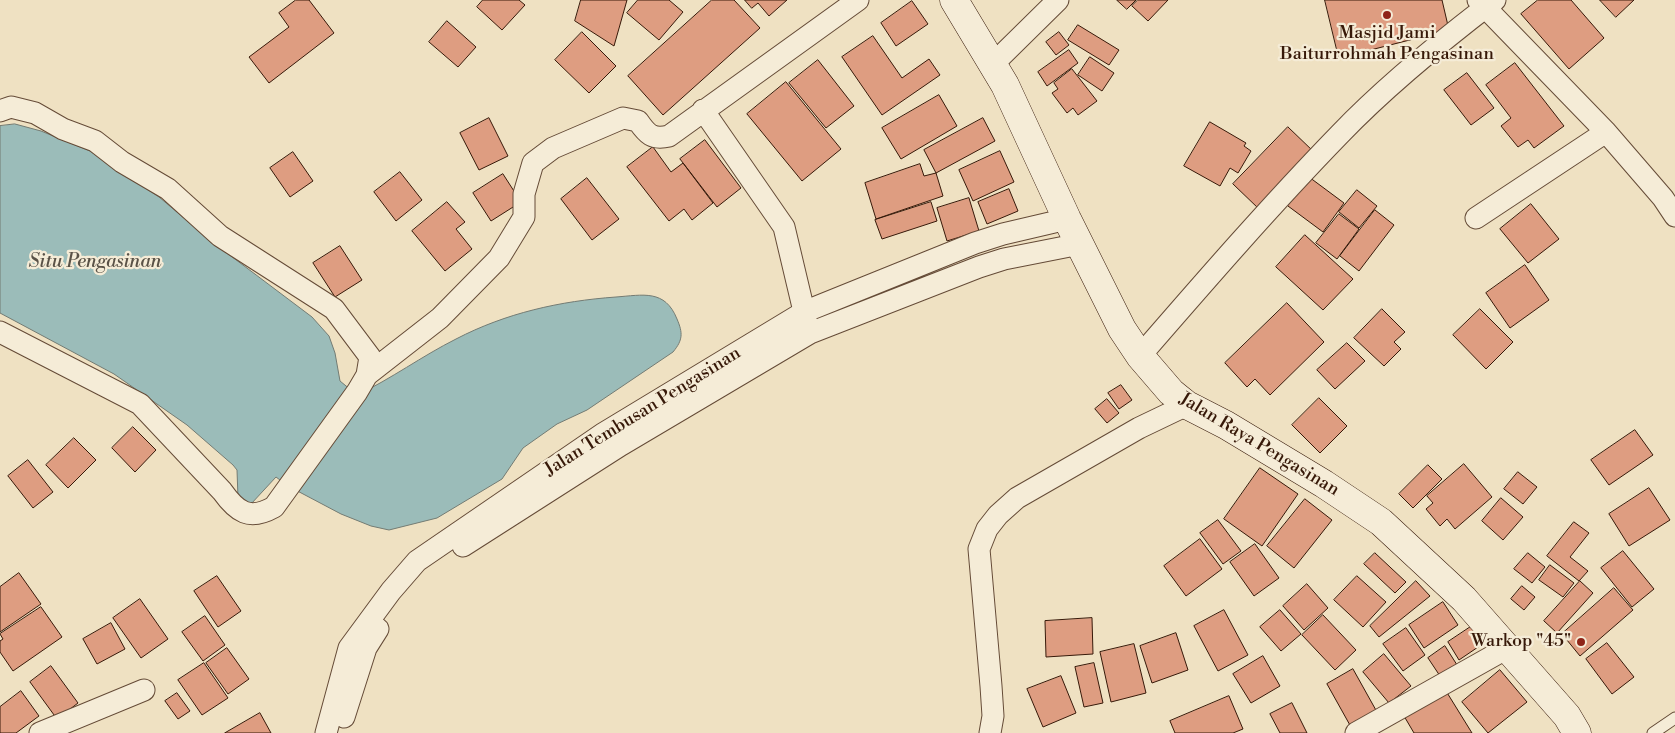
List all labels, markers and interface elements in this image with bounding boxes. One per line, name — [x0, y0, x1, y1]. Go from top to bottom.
marker: Masjid Jami Baiturrohmah Pengasinan — [1381, 9, 1393, 21]
place label: Masjid Jami Baiturrohmah Pengasinan — [1280, 23, 1494, 66]
water label: Situ Pengasinan — [29, 251, 161, 273]
street label: Jalan Tembusan Pengasinan — [541, 343, 745, 481]
street label: Jalan Raya Pengasinan — [1175, 389, 1343, 501]
place label: Warkop "45" — [1471, 631, 1571, 653]
marker: Warkop "45" — [1575, 636, 1587, 648]

